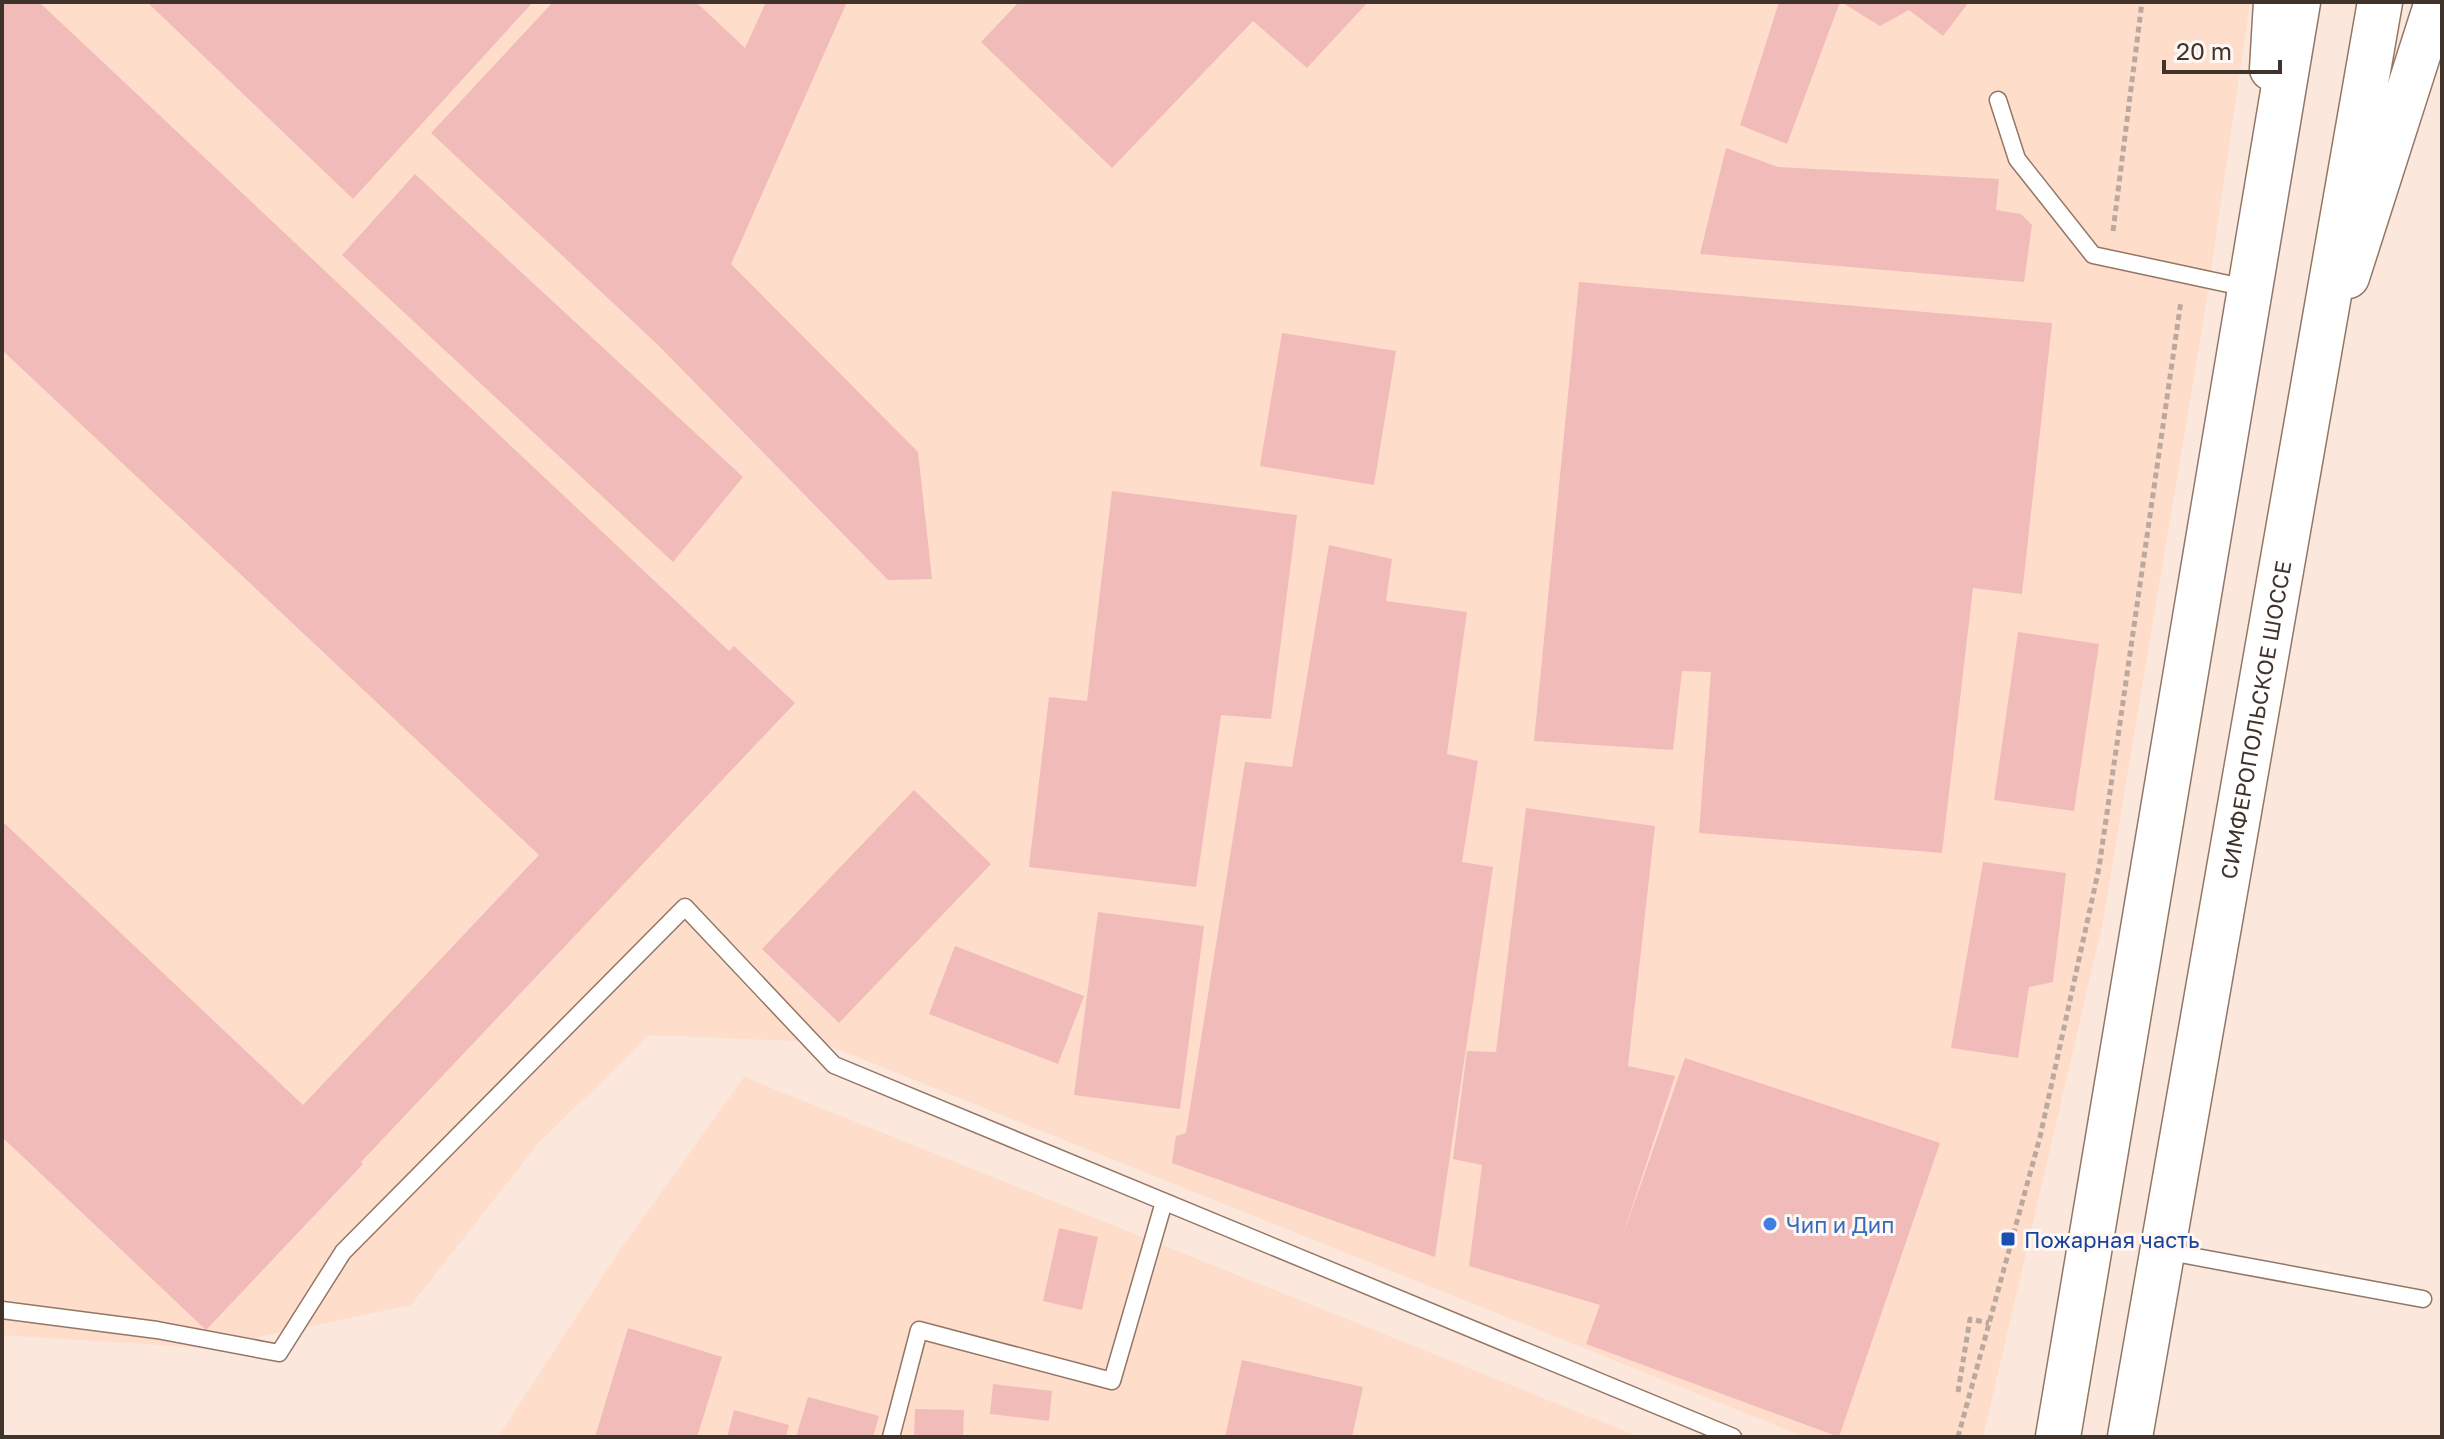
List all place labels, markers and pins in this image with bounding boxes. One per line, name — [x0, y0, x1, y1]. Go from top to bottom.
place label: Чип и Дип — [1786, 1211, 1894, 1238]
marker: Чип и Дип — [1761, 1215, 1779, 1233]
place label: Пожарная часть — [2024, 1226, 2199, 1253]
marker: Пожарная часть — [1999, 1230, 2017, 1248]

